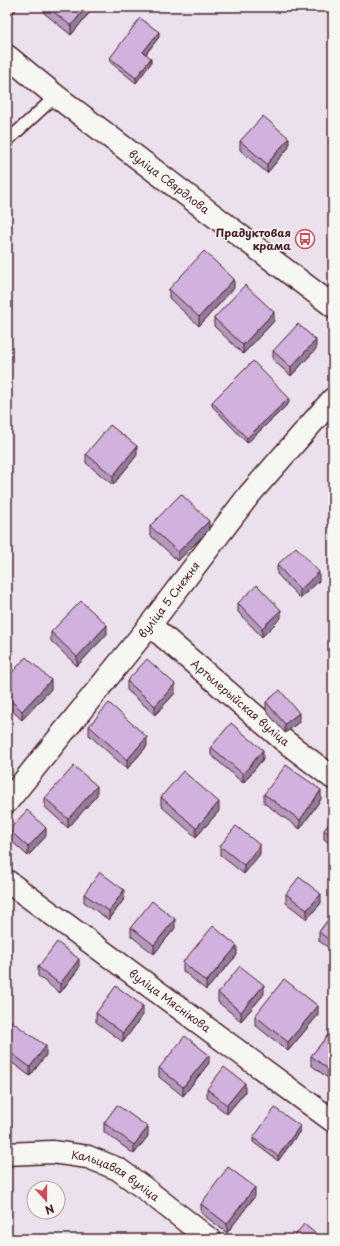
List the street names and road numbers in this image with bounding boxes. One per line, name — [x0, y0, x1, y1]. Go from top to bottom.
street label: вуліца Свярдлова — [125, 145, 213, 218]
street label: вуліца 5 Снежня — [134, 558, 203, 642]
street label: Артылерыйская вуліца — [187, 655, 294, 750]
street label: вуліца Мяснікова — [126, 965, 214, 1036]
street label: Кальцавая вуліца — [70, 1146, 163, 1205]

